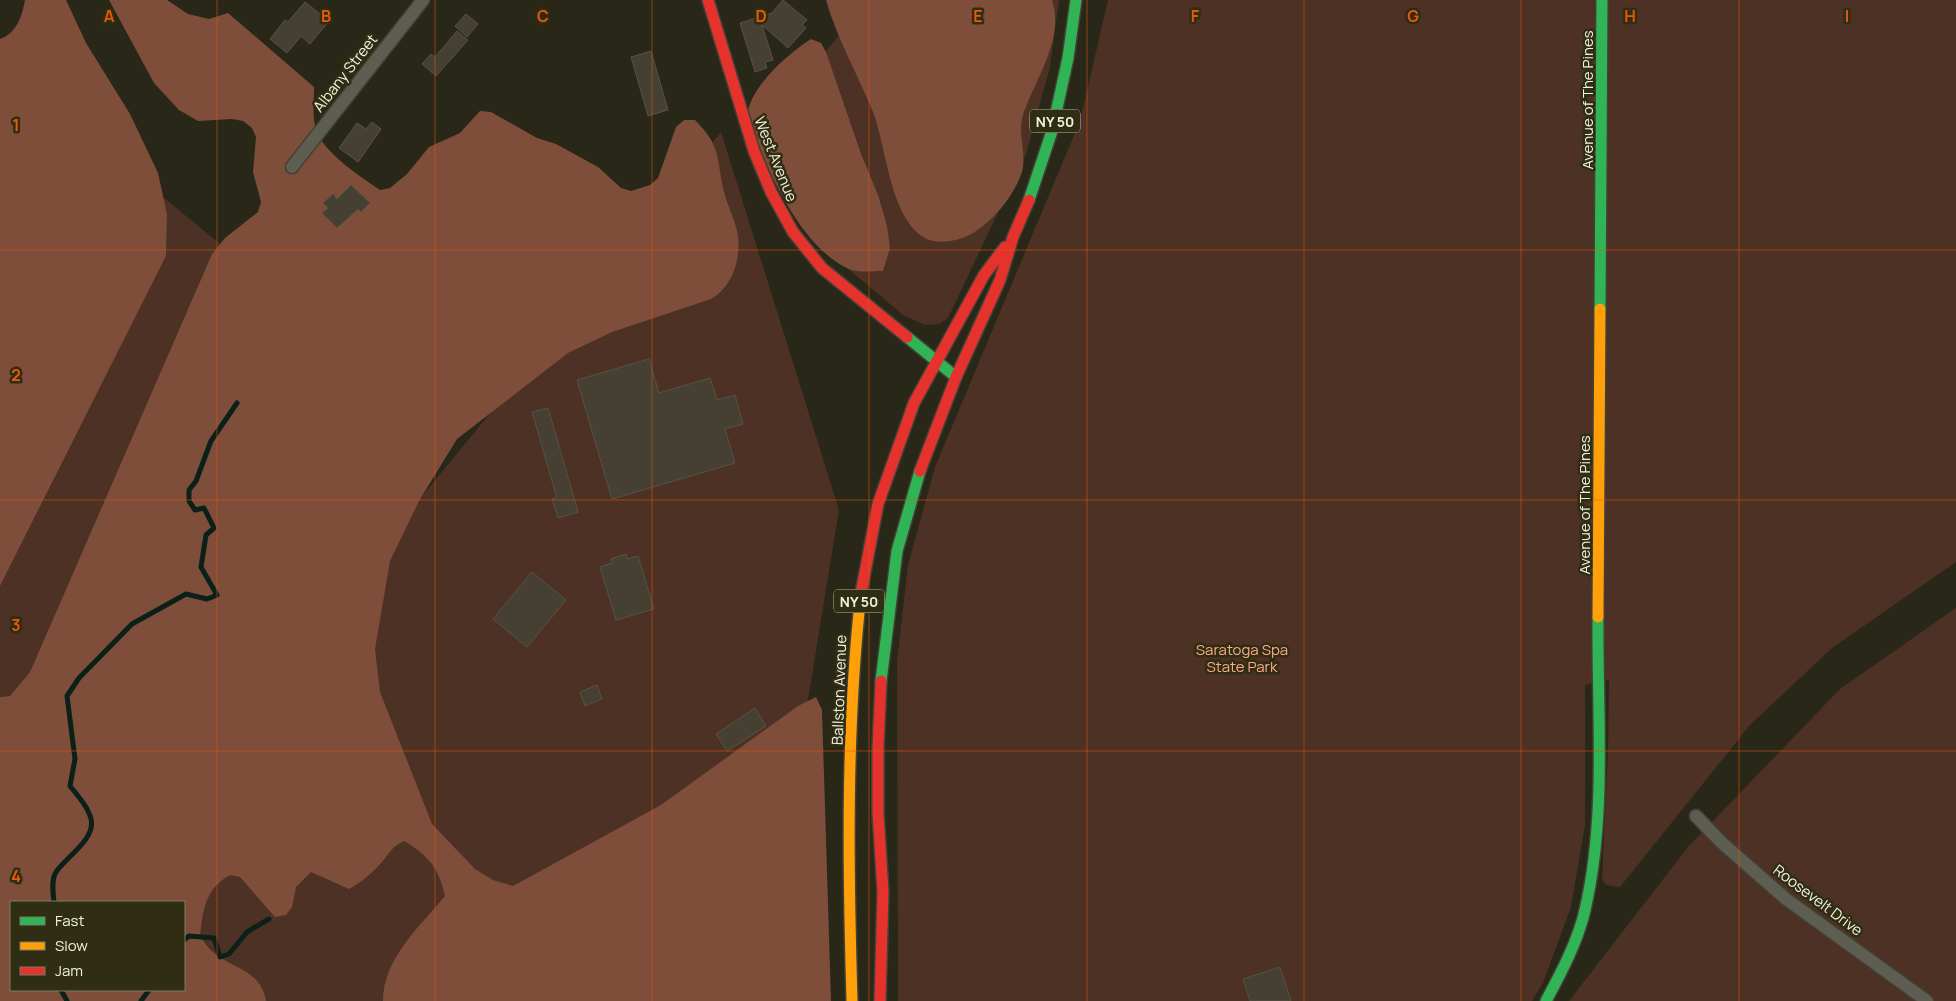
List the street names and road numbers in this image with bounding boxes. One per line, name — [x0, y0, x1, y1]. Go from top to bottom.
street label: Albany Street — [308, 30, 382, 116]
street label: Avenue of The Pines — [1577, 30, 1598, 170]
road number: NY 50 — [1030, 110, 1080, 132]
street label: West Avenue — [749, 113, 803, 205]
street label: Avenue of The Pines — [1574, 435, 1595, 575]
road number: NY 50 — [834, 590, 884, 612]
street label: Ballston Avenue — [827, 634, 851, 745]
street label: Roosevelt Drive — [1769, 859, 1867, 941]

